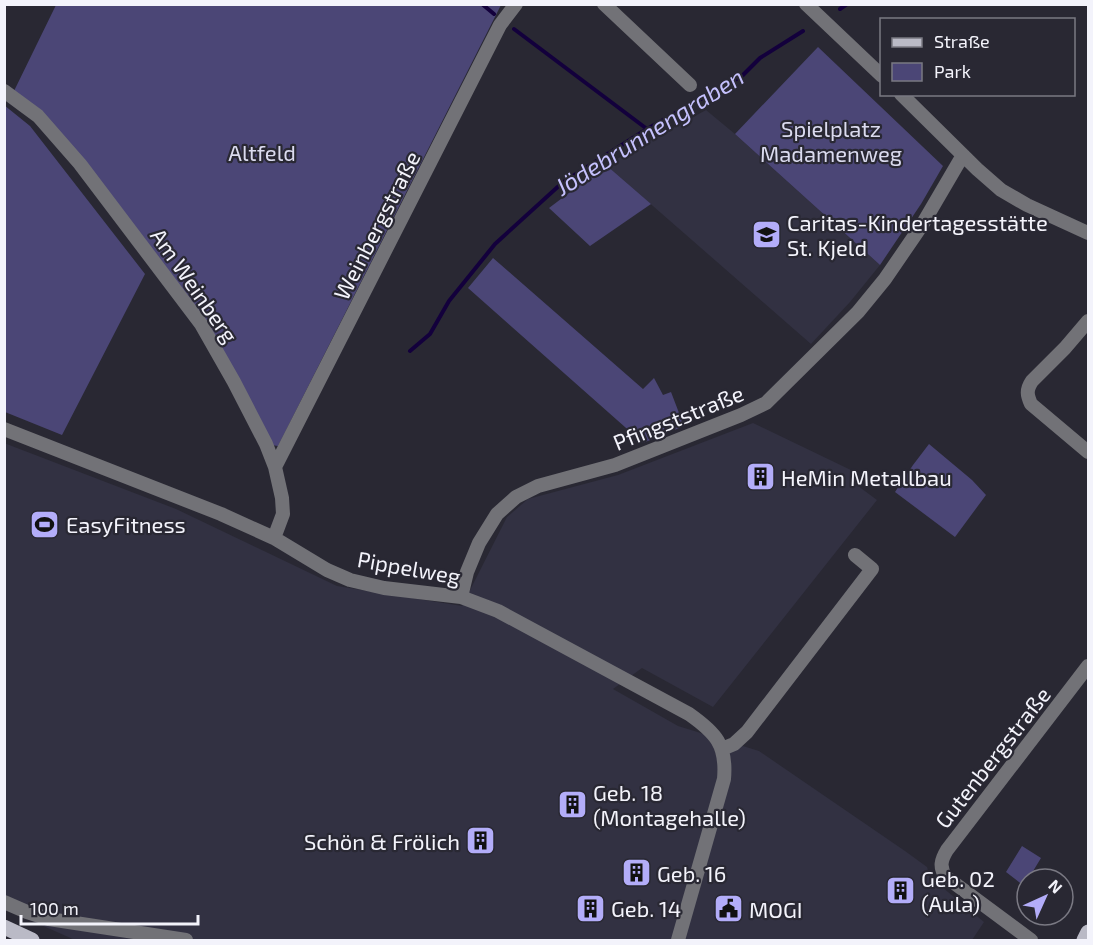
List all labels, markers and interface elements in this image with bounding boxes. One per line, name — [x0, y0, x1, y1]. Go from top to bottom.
legend — [880, 18, 1075, 96]
text: Straße — [934, 30, 990, 52]
text: Park — [934, 60, 971, 82]
water label: Jödebrunnengraben — [548, 61, 749, 201]
park label: Spielplatz Madamenweg — [760, 115, 902, 166]
park label: Altfeld — [228, 139, 296, 165]
street label: Weinbergstraße — [327, 146, 425, 304]
place label: Caritas-Kindertagesstätte St. Kjeld — [787, 209, 1048, 261]
school or university icon: Caritas-Kindertagesstätte St. Kjeld — [750, 219, 782, 251]
street label: Am Weinberg — [146, 223, 244, 347]
street label: Pfingststraße — [609, 379, 747, 455]
building icon: HeMin Metallbau — [744, 461, 776, 493]
place label: HeMin Metallbau — [781, 464, 952, 490]
sports icon: EasyFitness — [29, 508, 61, 540]
place label: EasyFitness — [66, 511, 186, 537]
street label: Pippelweg — [355, 545, 463, 589]
street label: Gutenbergstraße — [929, 681, 1055, 833]
place label: Geb. 18 (Montagehalle) — [593, 779, 746, 830]
building icon: Geb. 18 (Montagehalle) — [556, 789, 588, 821]
building icon: Schön & Frölich — [465, 825, 497, 857]
place label: Schön & Frölich — [304, 828, 460, 854]
building icon: Geb. 16 — [620, 857, 652, 889]
place label: Geb. 16 — [657, 860, 726, 886]
place label: Geb. 02 (Aula) — [921, 865, 995, 916]
north arrow — [1015, 867, 1075, 927]
building icon: Geb. 02 (Aula) — [884, 875, 916, 907]
text: N — [1045, 875, 1067, 897]
scale bar — [21, 888, 198, 926]
building icon: Geb. 14 — [574, 892, 606, 924]
public building icon: MOGI — [712, 893, 744, 925]
place label: Geb. 14 — [611, 895, 681, 921]
place label: MOGI — [749, 896, 803, 922]
text: 100 m — [30, 897, 79, 919]

